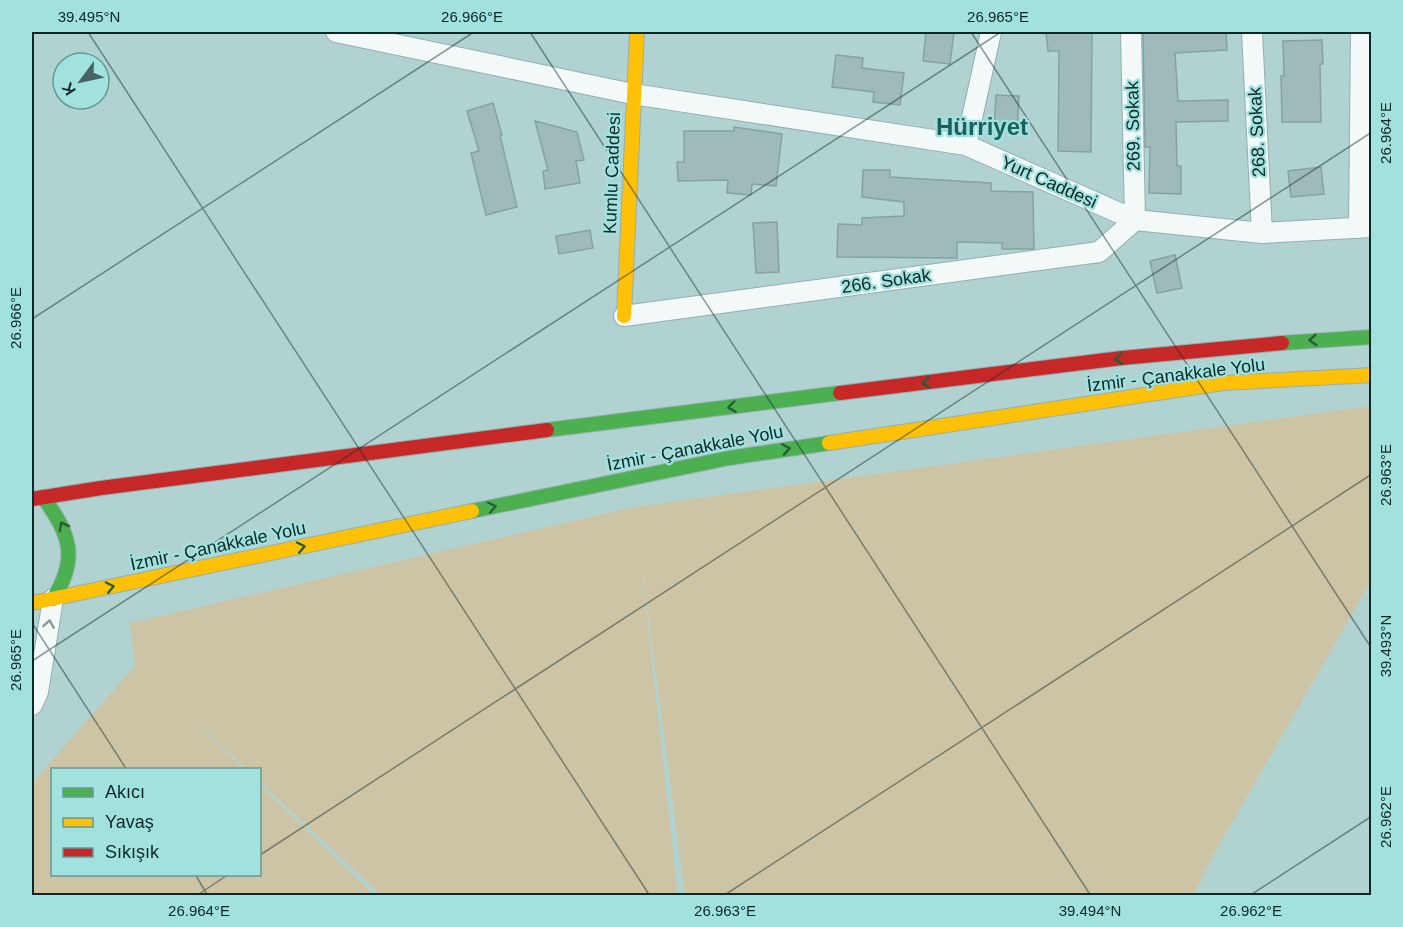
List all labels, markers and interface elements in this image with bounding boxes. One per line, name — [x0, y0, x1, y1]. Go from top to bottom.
text: 39.495°N — [58, 8, 120, 25]
text: 26.966°E — [441, 8, 503, 25]
text: 26.965°E — [967, 8, 1029, 25]
north arrow — [51, 51, 111, 111]
text: K — [58, 79, 79, 98]
street label: 269. Sokak — [1122, 80, 1144, 171]
street label: 268. Sokak — [1245, 86, 1269, 177]
text: 26.964°E — [1377, 102, 1394, 164]
street label: Kumlu Caddesi — [600, 112, 624, 234]
district label: Hürriyet — [936, 113, 1028, 140]
street label: Yurt Caddesi — [998, 152, 1100, 212]
street label: 266. Sokak — [840, 265, 933, 297]
text: 26.966°E — [7, 287, 24, 349]
one-way arrow — [1309, 333, 1318, 346]
one-way arrow — [1114, 352, 1124, 364]
street label: İzmir - Çanakkale Yolu — [1086, 354, 1266, 396]
one-way arrow — [921, 376, 930, 388]
one-way arrow — [727, 400, 737, 412]
street label: İzmir - Çanakkale Yolu — [605, 421, 785, 475]
one-way arrow — [782, 444, 791, 456]
text: 26.963°E — [1377, 444, 1394, 506]
one-way arrow — [487, 501, 497, 514]
street label: İzmir - Çanakkale Yolu — [128, 518, 308, 574]
one-way arrow — [59, 522, 70, 533]
one-way arrow — [296, 541, 306, 554]
one-way arrow — [105, 581, 115, 594]
text: 39.493°N — [1377, 615, 1394, 677]
one-way arrow — [42, 620, 55, 630]
text: 26.965°E — [7, 629, 24, 691]
legend — [51, 768, 261, 876]
text: Akıcı — [105, 782, 145, 802]
text: 26.962°E — [1377, 786, 1394, 848]
text: Yavaş — [105, 812, 154, 832]
text: Sıkışık — [105, 842, 160, 862]
text: 26.964°E — [168, 902, 230, 919]
text: 26.963°E — [694, 902, 756, 919]
text: 39.494°N — [1059, 902, 1121, 919]
text: 26.962°E — [1220, 902, 1282, 919]

